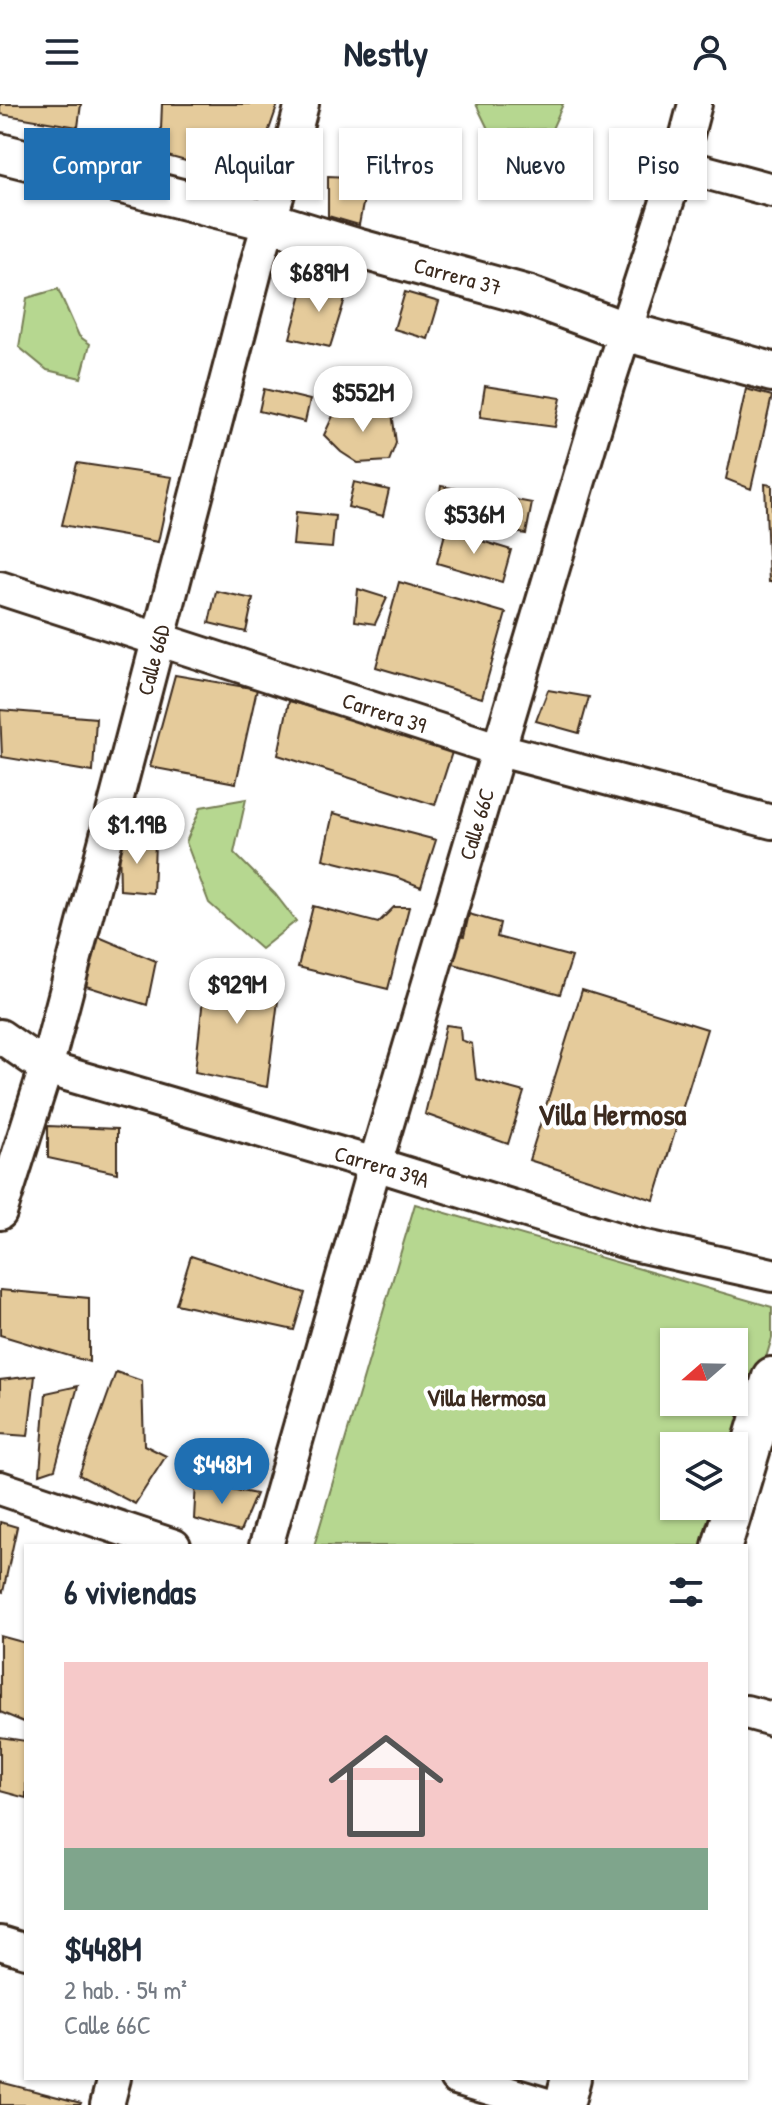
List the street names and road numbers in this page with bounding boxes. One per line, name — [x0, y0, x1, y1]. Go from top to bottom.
street label: Carrera 37 — [411, 250, 505, 302]
street label: Calle 66D — [129, 621, 177, 699]
street label: Carrera 39 — [339, 685, 430, 740]
street label: Calle 66C — [452, 784, 501, 864]
street label: Carrera 39A — [331, 1138, 433, 1195]

